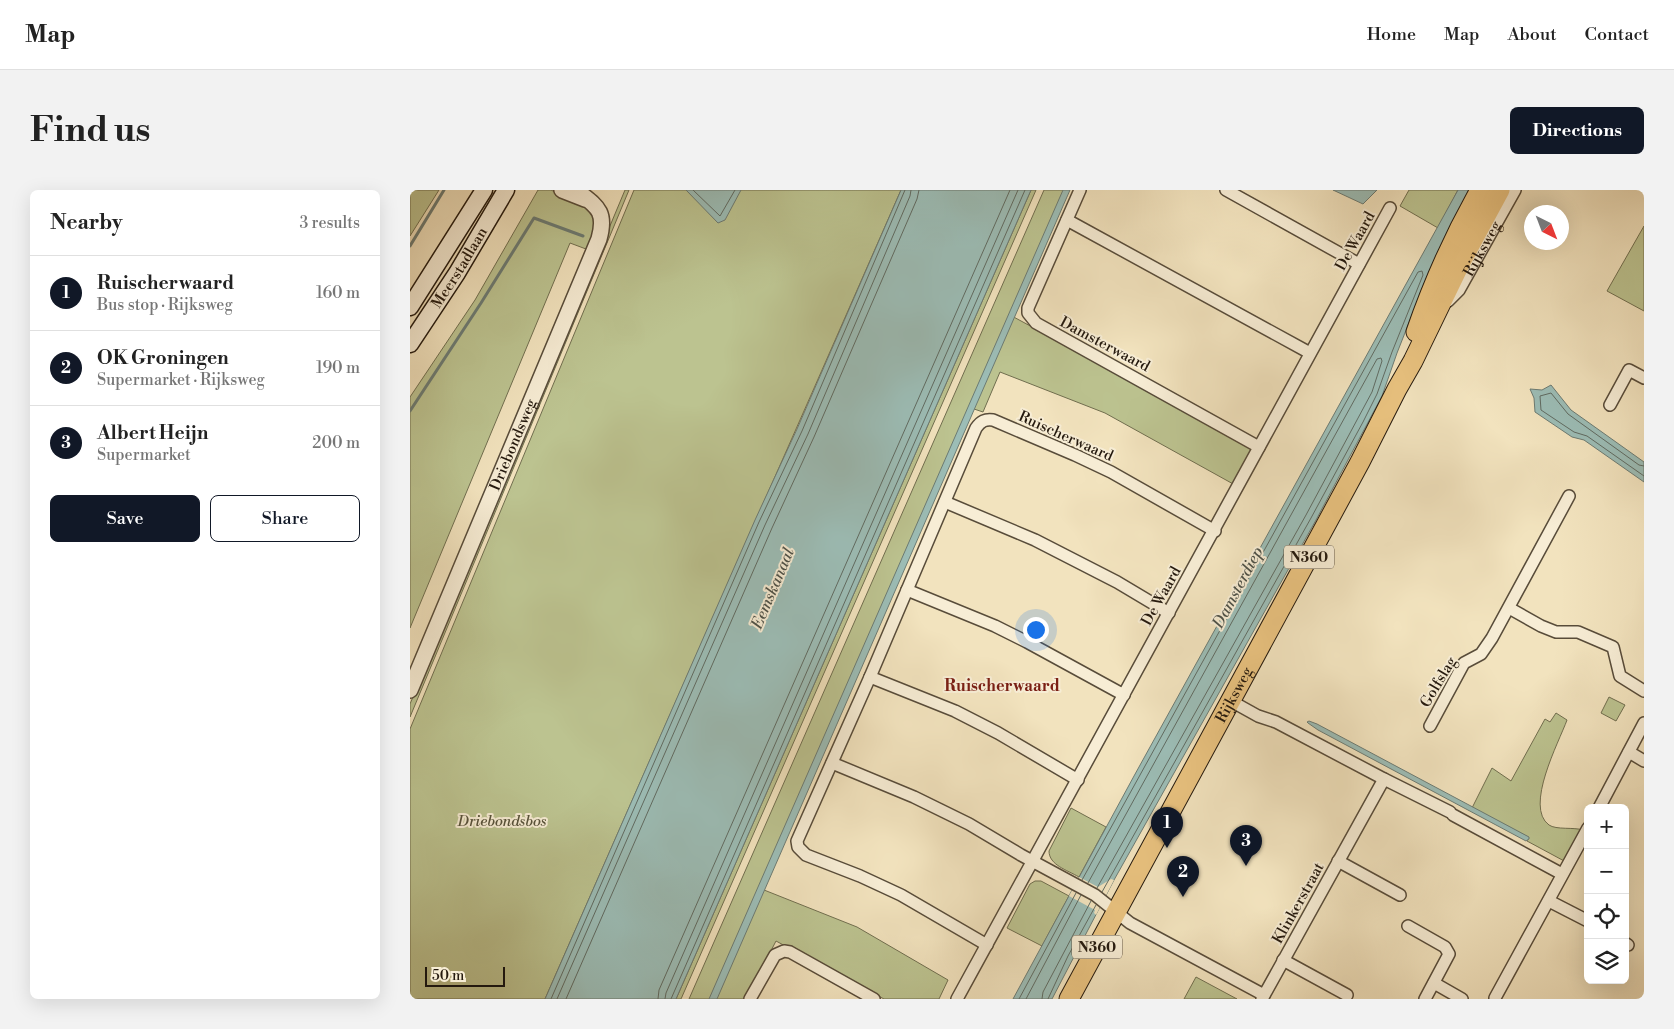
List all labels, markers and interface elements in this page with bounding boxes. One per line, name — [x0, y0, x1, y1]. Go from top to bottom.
text: Map — [25, 20, 75, 50]
text: Home — [1367, 23, 1416, 46]
text: Map — [1444, 23, 1480, 46]
text: About — [1508, 23, 1557, 46]
text: Contact — [1585, 23, 1649, 46]
button: Directions — [1510, 107, 1644, 154]
text: Find us — [30, 109, 150, 152]
north arrow — [1524, 205, 1569, 250]
street label: De Waard — [1331, 208, 1380, 274]
text: Nearby — [50, 210, 123, 236]
text: 3 results — [299, 213, 360, 233]
street label: Rijksweg — [1459, 218, 1506, 280]
street label: Meerstadlaan — [427, 224, 492, 312]
text: Ruischerwaard — [97, 271, 234, 295]
text: 1 — [62, 283, 70, 303]
text: 160 m — [316, 283, 360, 303]
text: Bus stop · Rijksweg — [97, 295, 233, 315]
street label: Damsterwaard — [1056, 313, 1154, 376]
text: OK Groningen — [97, 346, 229, 370]
text: 2 — [61, 358, 71, 378]
text: 190 m — [316, 358, 360, 378]
text: Supermarket · Rijksweg — [97, 370, 265, 390]
street label: Driebondsweg — [486, 396, 541, 494]
street label: Ruischerwaard — [1015, 407, 1117, 466]
text: Albert Heijn — [97, 421, 209, 445]
text: 3 — [61, 433, 71, 453]
text: 200 m — [312, 433, 360, 453]
text: Supermarket — [97, 445, 191, 465]
button: Save — [50, 495, 200, 542]
button: Share — [210, 495, 360, 542]
water label: Damsterdiep — [1208, 543, 1268, 633]
water label: Eemskanaal — [747, 544, 799, 633]
road number: N360 — [1284, 546, 1334, 568]
street label: De Waard — [1137, 563, 1186, 629]
your location — [1023, 617, 1049, 643]
street label: Golfslag — [1416, 653, 1461, 711]
street label: Rijksweg — [1211, 664, 1257, 726]
district label: Ruischerwaard — [944, 676, 1060, 696]
map controls — [1584, 804, 1629, 984]
button: + — [1584, 804, 1629, 849]
pin: 1 — [1151, 807, 1183, 848]
park label: Driebondsbos — [457, 812, 547, 831]
pin: 3 — [1230, 825, 1262, 866]
button: − — [1584, 849, 1629, 894]
pin: 2 — [1167, 856, 1199, 897]
street label: Klinkerstraat — [1268, 859, 1329, 947]
button: locate — [1584, 894, 1629, 939]
road number: N360 — [1072, 936, 1122, 959]
button: layers — [1584, 939, 1629, 984]
scale bar — [425, 964, 505, 987]
text: 50 m — [432, 967, 464, 985]

